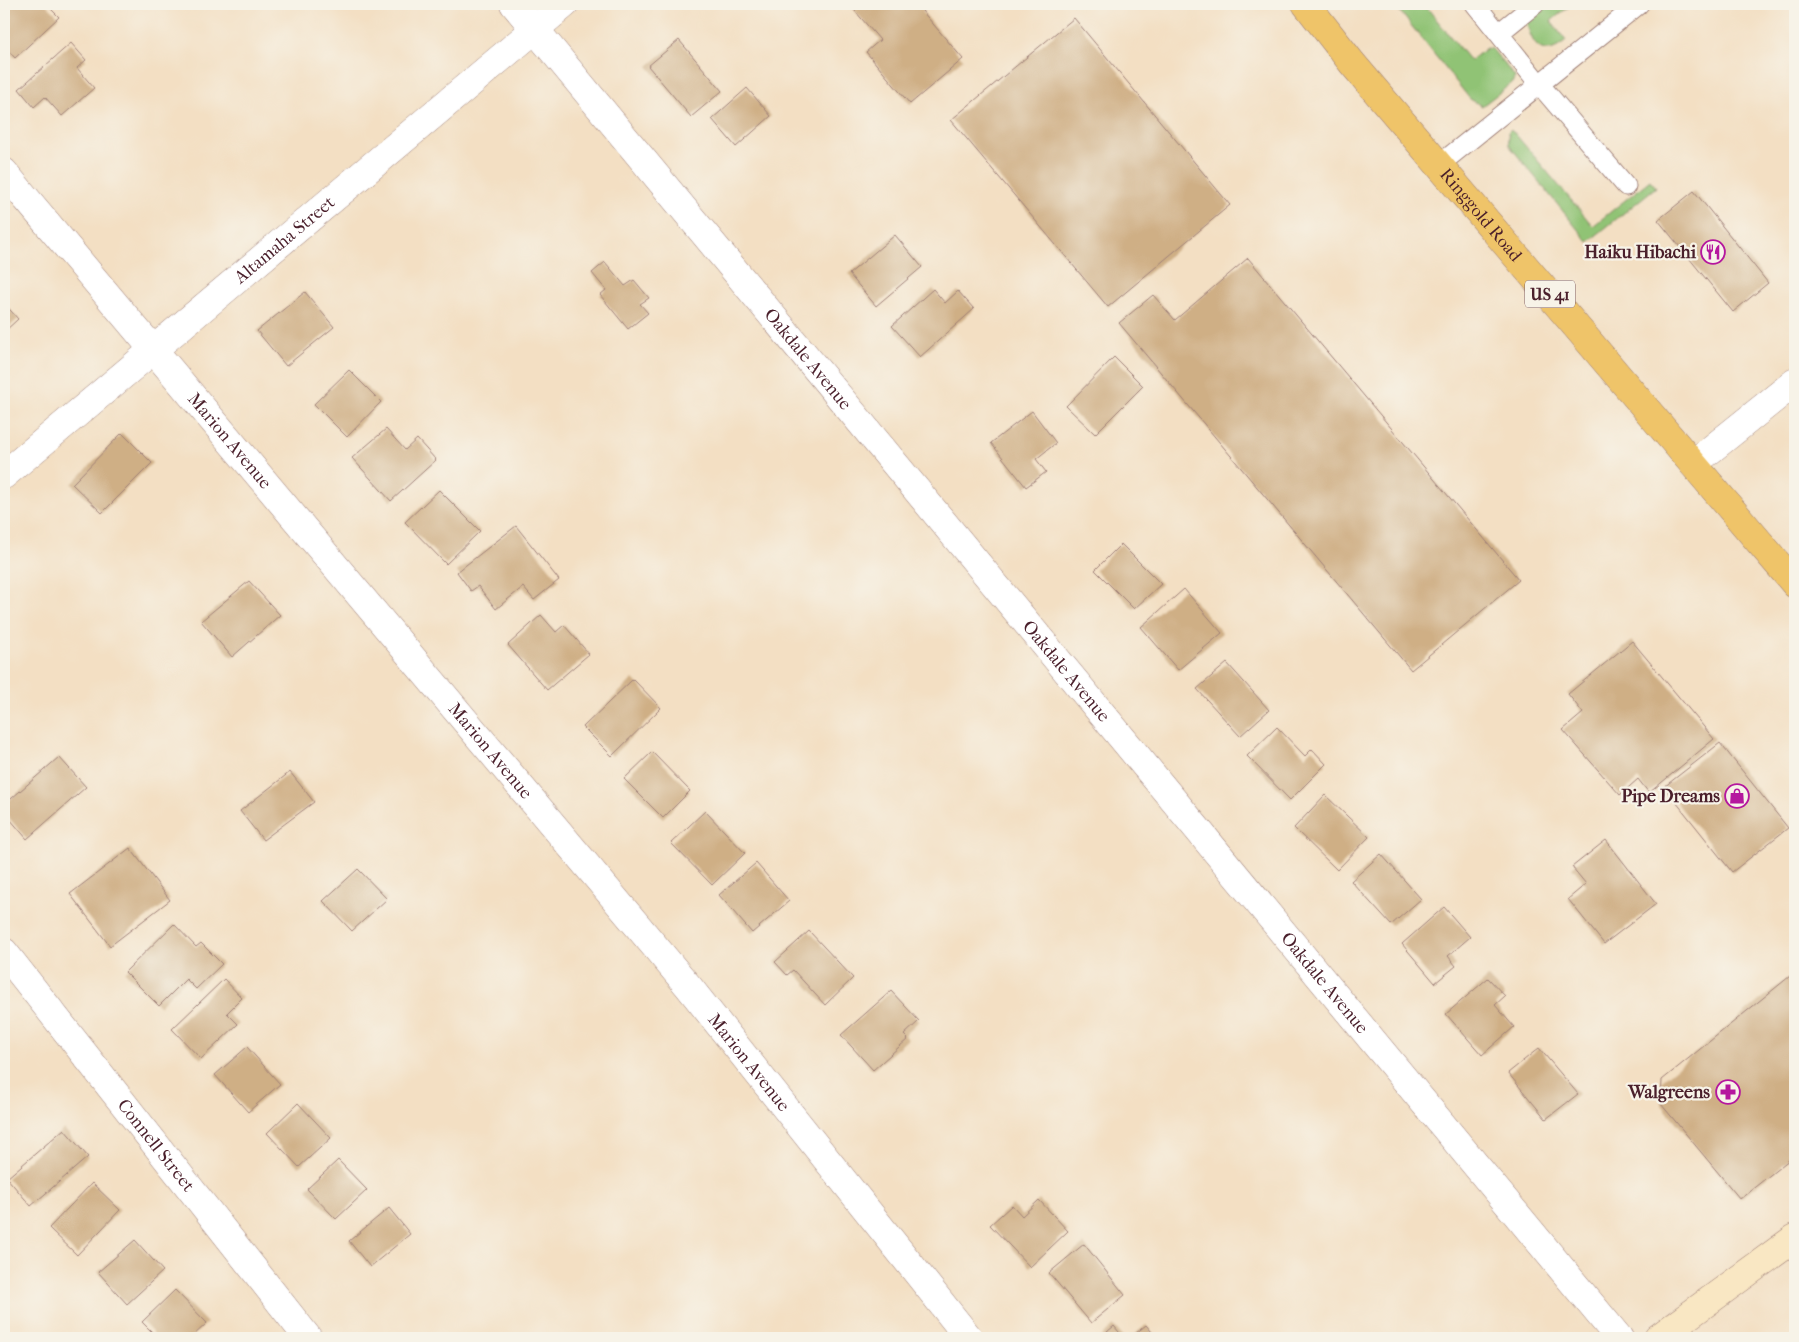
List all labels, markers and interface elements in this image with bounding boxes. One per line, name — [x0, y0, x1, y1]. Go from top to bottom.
street label: Ringgold Road — [1435, 164, 1526, 266]
street label: Altamaha Street — [229, 192, 339, 289]
restaurant icon: Haiku Hibachi — [1700, 239, 1726, 265]
place label: Haiku Hibachi — [1584, 242, 1697, 263]
road number: US 41 — [1525, 280, 1575, 308]
street label: Oakdale Avenue — [760, 304, 856, 414]
street label: Marion Avenue — [183, 389, 276, 493]
street label: Oakdale Avenue — [1018, 616, 1114, 726]
street label: Marion Avenue — [444, 699, 536, 803]
shop icon: Pipe Dreams — [1724, 783, 1750, 809]
place label: Pipe Dreams — [1621, 786, 1720, 807]
street label: Oakdale Avenue — [1276, 928, 1373, 1038]
street label: Marion Avenue — [703, 1010, 794, 1116]
pharmacy icon: Walgreens — [1715, 1079, 1741, 1105]
place label: Walgreens — [1627, 1082, 1710, 1103]
street label: Connell Street — [113, 1095, 199, 1197]

